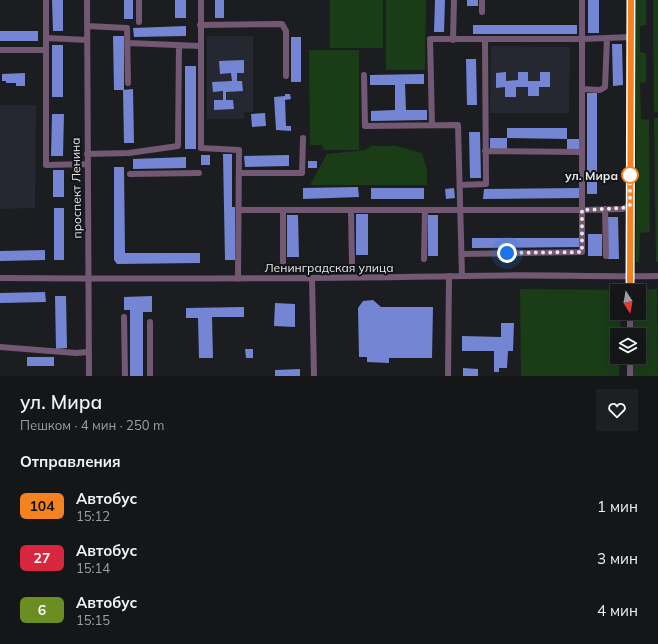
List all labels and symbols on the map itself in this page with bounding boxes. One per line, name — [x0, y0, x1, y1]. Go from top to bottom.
street label: проспект Ленина — [68, 137, 84, 239]
marker: ул. Мира — [621, 166, 639, 184]
place label: ул. Мира — [565, 168, 618, 183]
your location — [497, 243, 517, 263]
street label: Ленинградская улица — [264, 260, 394, 275]
north arrow — [610, 284, 646, 320]

